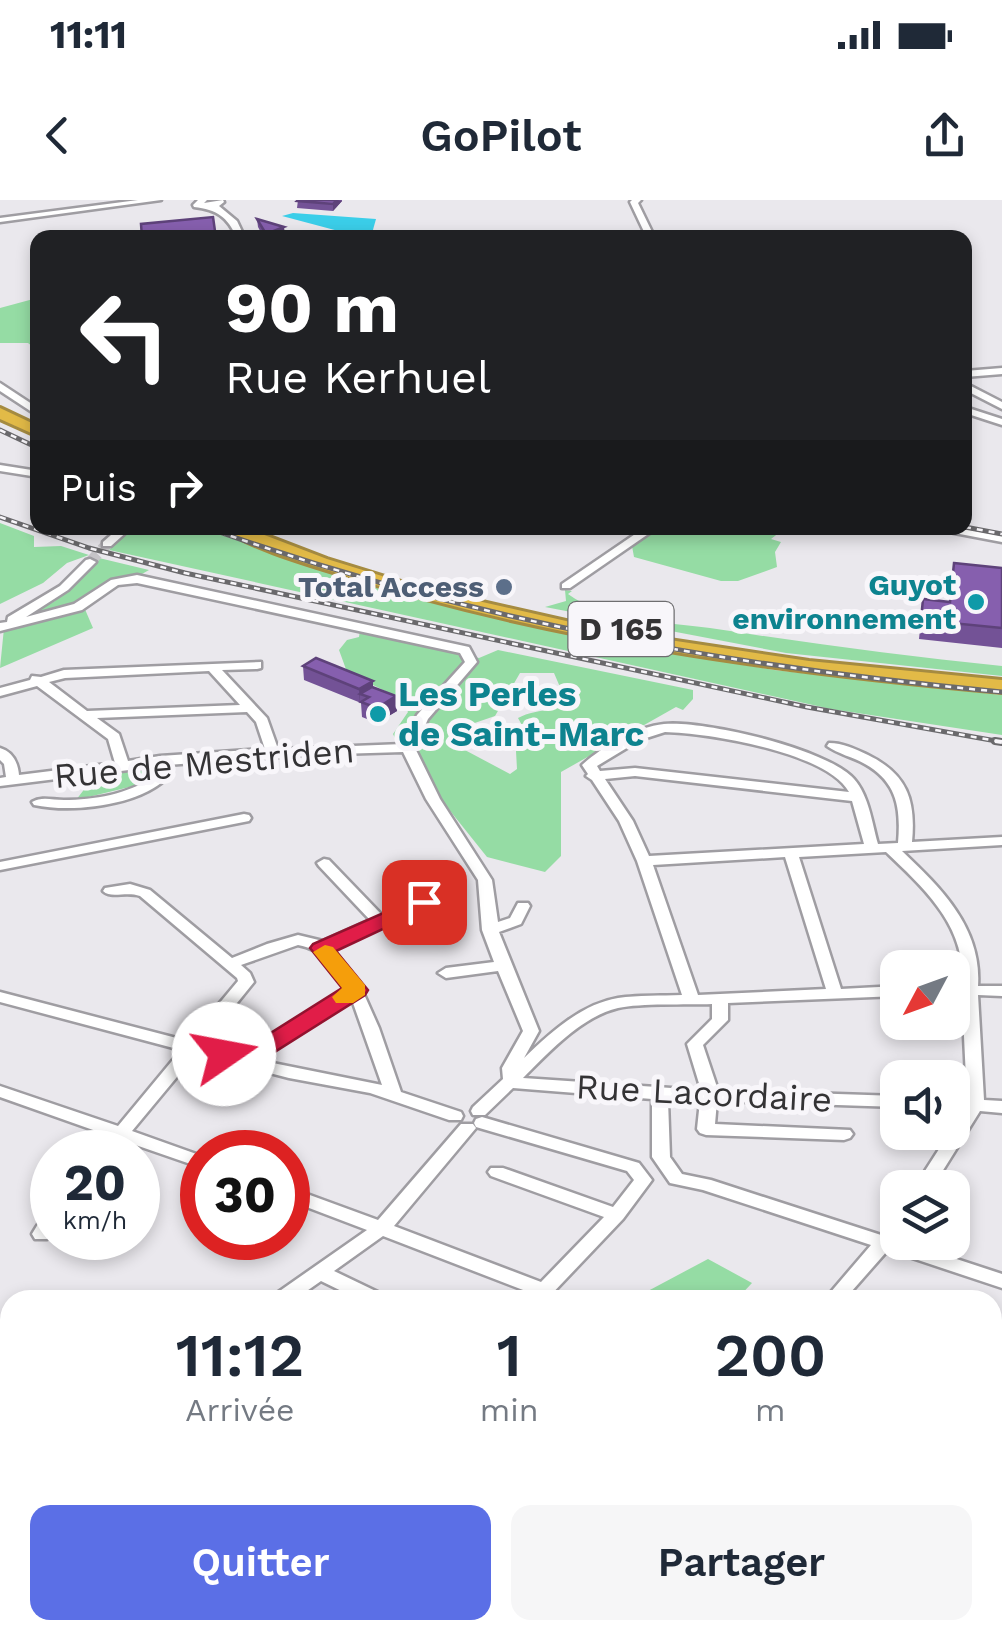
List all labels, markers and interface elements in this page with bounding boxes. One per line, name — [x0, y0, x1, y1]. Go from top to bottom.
text: 11:11 — [50, 13, 127, 57]
icon: back — [30, 108, 85, 163]
icon: share — [917, 108, 972, 163]
text: GoPilot — [420, 109, 582, 162]
text: 90 m — [225, 267, 399, 349]
icon: left — [60, 270, 190, 400]
text: Rue Kerhuel — [225, 351, 491, 404]
icon: right — [157, 460, 212, 515]
text: Puis — [60, 466, 137, 510]
place label: Guyot environnement — [732, 567, 956, 636]
place label: Total Access — [298, 569, 484, 604]
marker: Total Access — [493, 576, 515, 598]
marker: Guyot environnement — [965, 591, 987, 613]
road number: D 165 — [568, 602, 674, 656]
place label: Les Perles de Saint-Marc — [398, 673, 644, 755]
marker: Les Perles de Saint-Marc — [367, 703, 389, 725]
street label: Rue de Mestriden — [52, 729, 356, 797]
pin — [382, 860, 467, 945]
icon: arrive — [397, 875, 452, 930]
north arrow — [880, 950, 970, 1040]
map controls — [880, 950, 970, 1260]
position arrow — [172, 1002, 276, 1106]
button: sound — [880, 1060, 970, 1150]
street label: Rue Lacordaire — [575, 1065, 833, 1121]
speed limit sign: 30 — [180, 1130, 310, 1260]
text: 20 — [64, 1153, 126, 1212]
button: layers — [880, 1170, 970, 1260]
text: km/h — [63, 1206, 127, 1235]
text: 11:12 — [176, 1320, 304, 1391]
text: 1 — [497, 1320, 522, 1391]
text: 200 — [714, 1320, 826, 1391]
text: Arrivée — [185, 1391, 295, 1429]
text: min — [480, 1391, 539, 1429]
text: m — [755, 1391, 786, 1429]
button: Quitter — [30, 1505, 491, 1620]
button: Partager — [511, 1505, 972, 1620]

